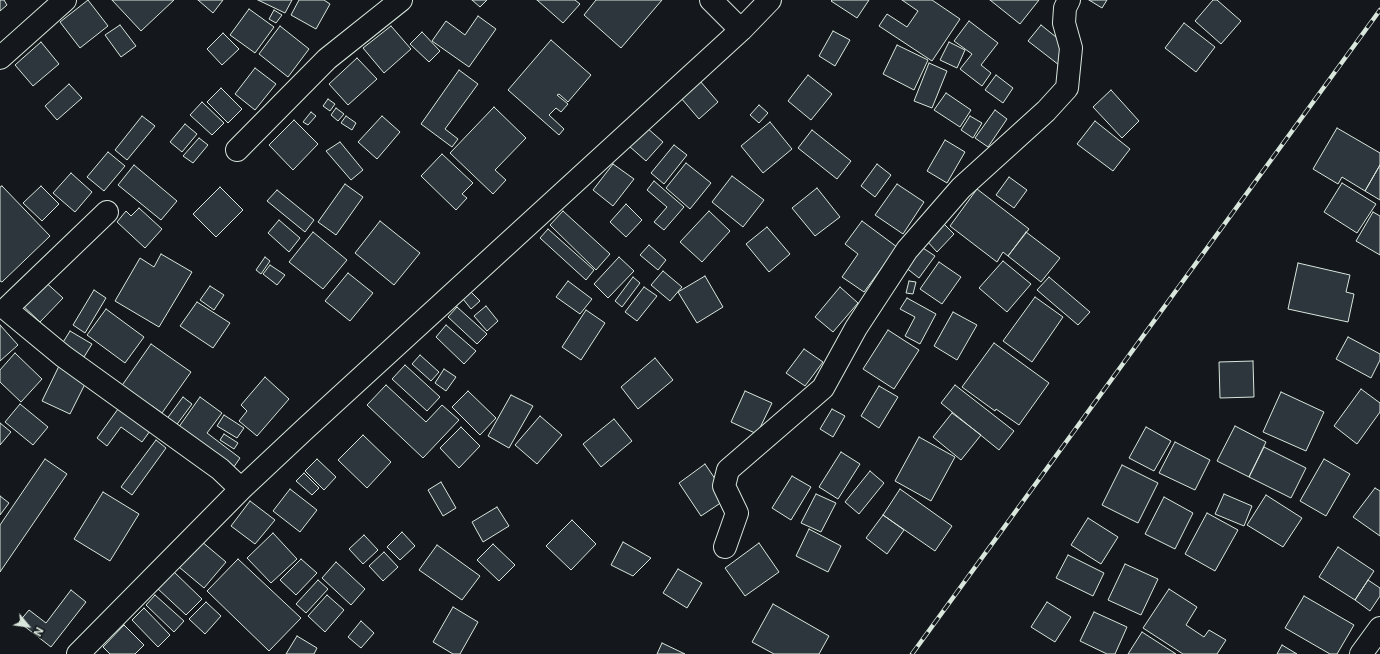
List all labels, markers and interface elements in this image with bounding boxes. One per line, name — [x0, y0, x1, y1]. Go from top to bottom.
north arrow — [8, 606, 48, 646]
text: N — [30, 625, 47, 639]

